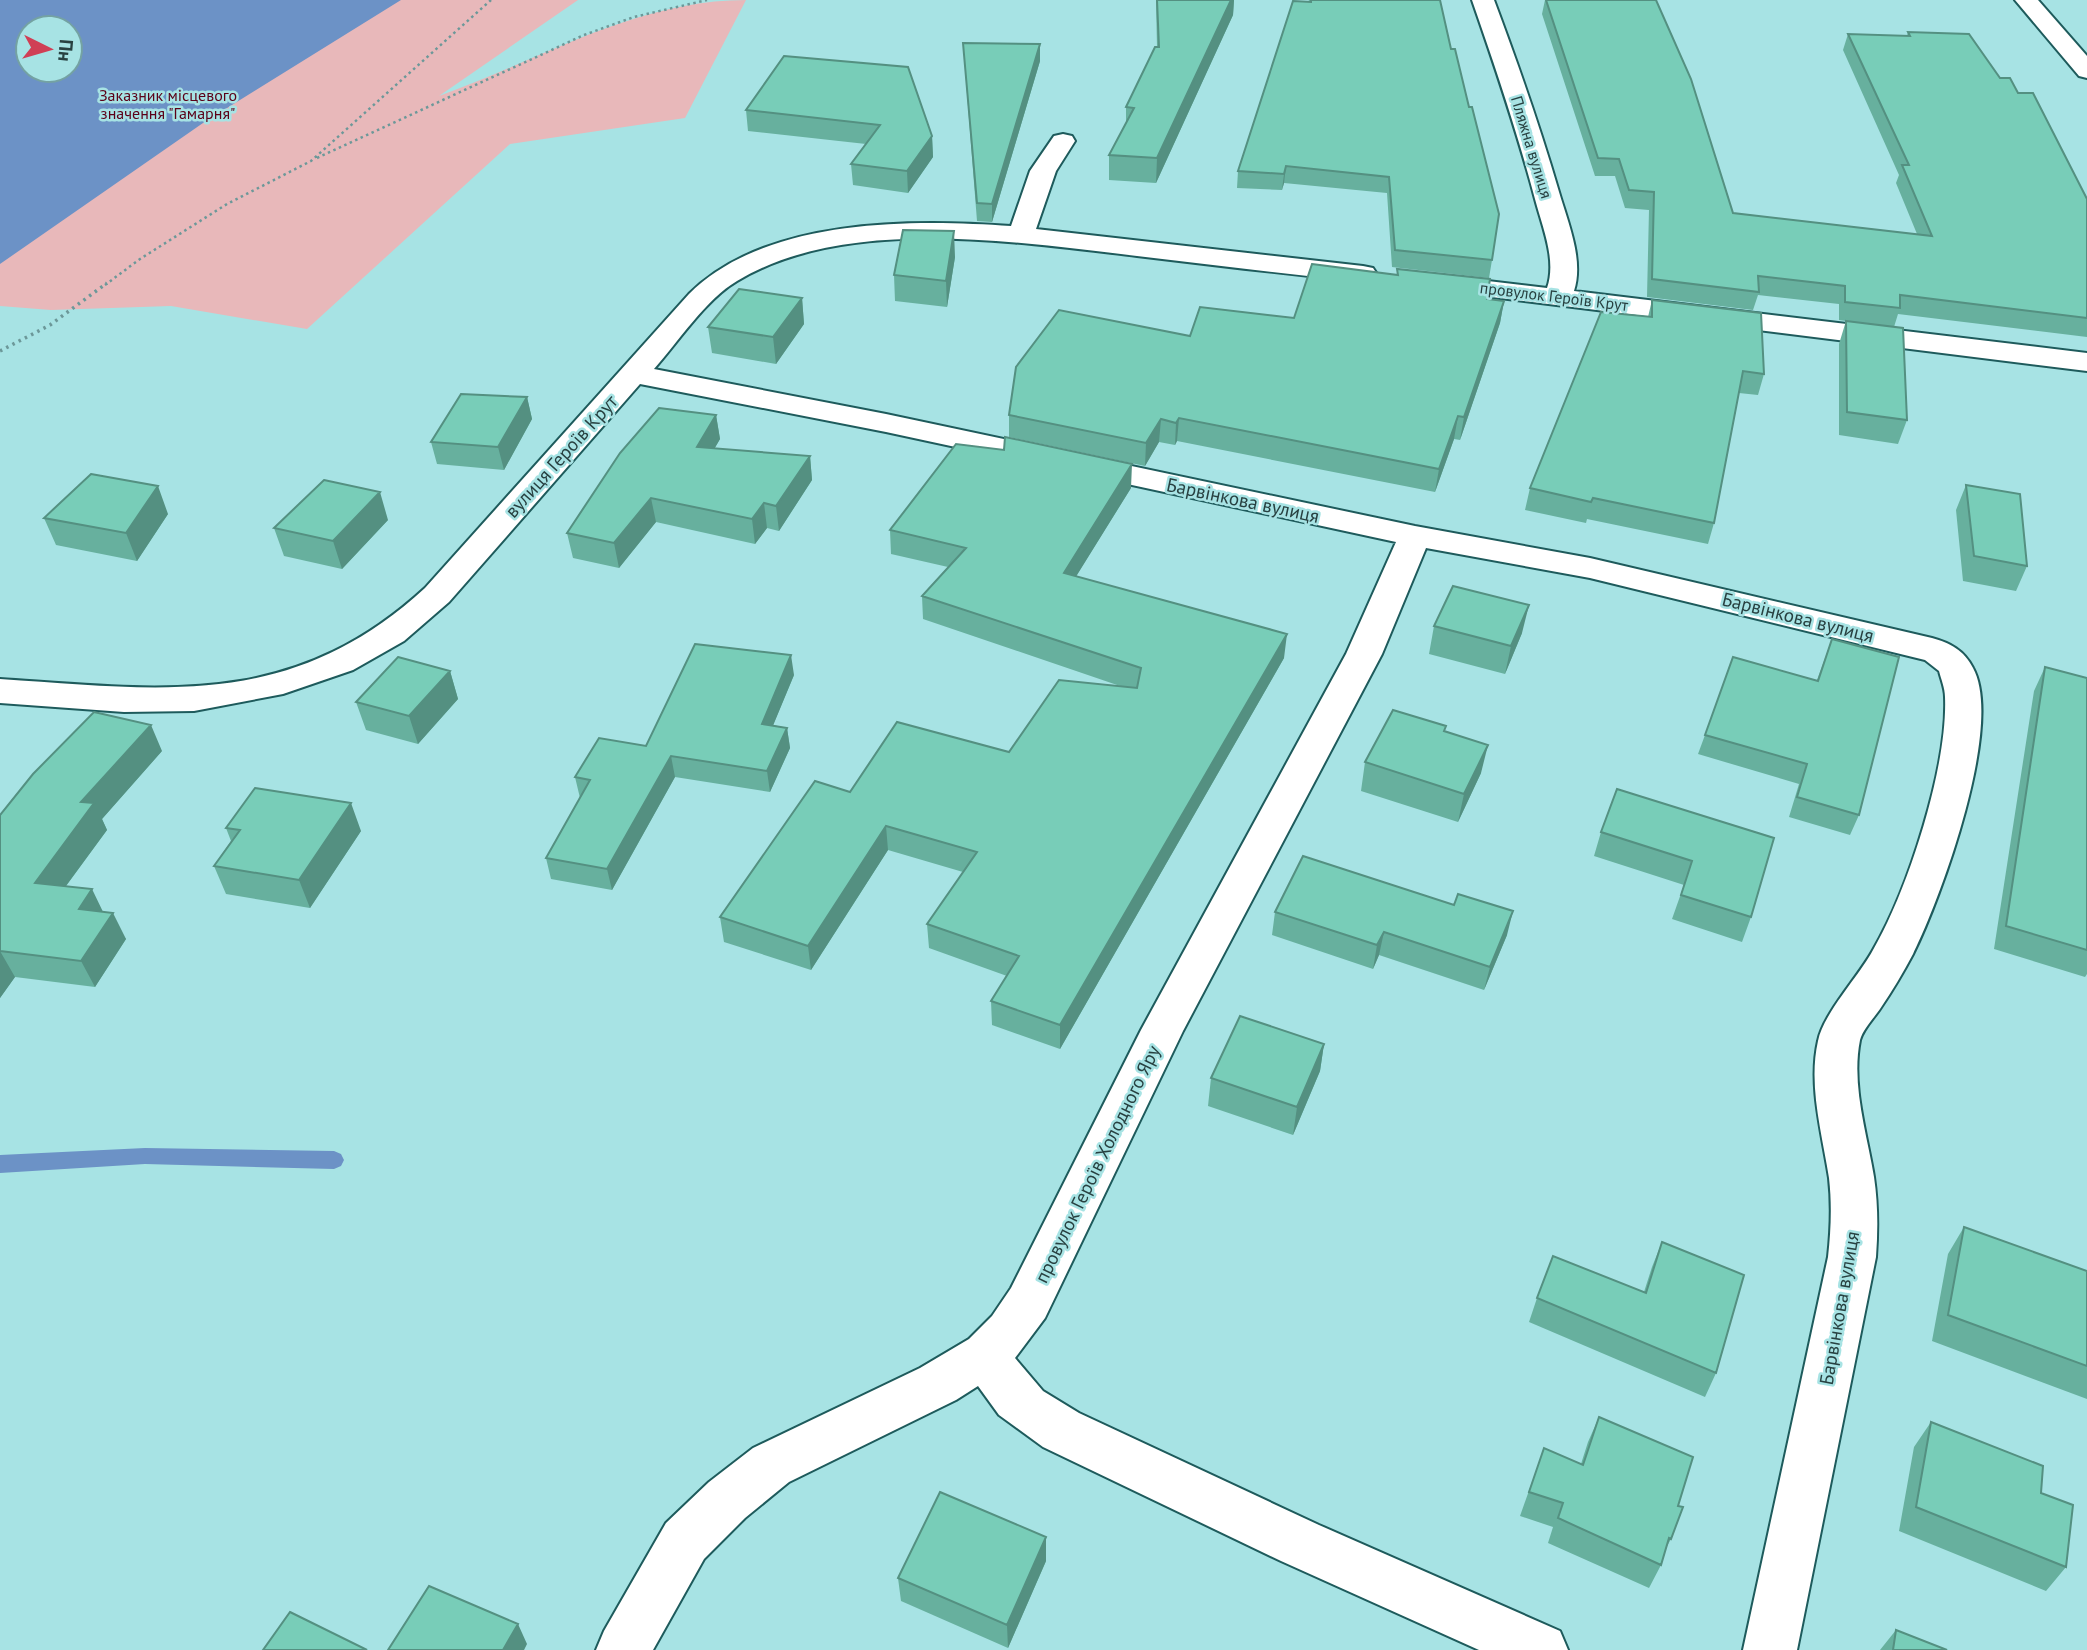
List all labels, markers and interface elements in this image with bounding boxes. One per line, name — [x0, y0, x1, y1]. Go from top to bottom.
north arrow — [14, 14, 84, 84]
text: Пн — [53, 38, 79, 63]
park label: Заказник місцевого значення "Гамарня" — [99, 85, 237, 123]
street label: Пляжна вулиця — [1507, 93, 1557, 201]
street label: провулок Героїв Крут — [1479, 277, 1630, 315]
street label: вулиця Героїв Крут — [500, 389, 623, 522]
street label: Барвінкова вулиця — [1164, 472, 1322, 528]
street label: Барвінкова вулиця — [1720, 587, 1876, 647]
street label: провулок Героїв Холодного Яру — [1029, 1041, 1165, 1287]
street label: Барвінкова вулиця — [1814, 1229, 1864, 1387]

